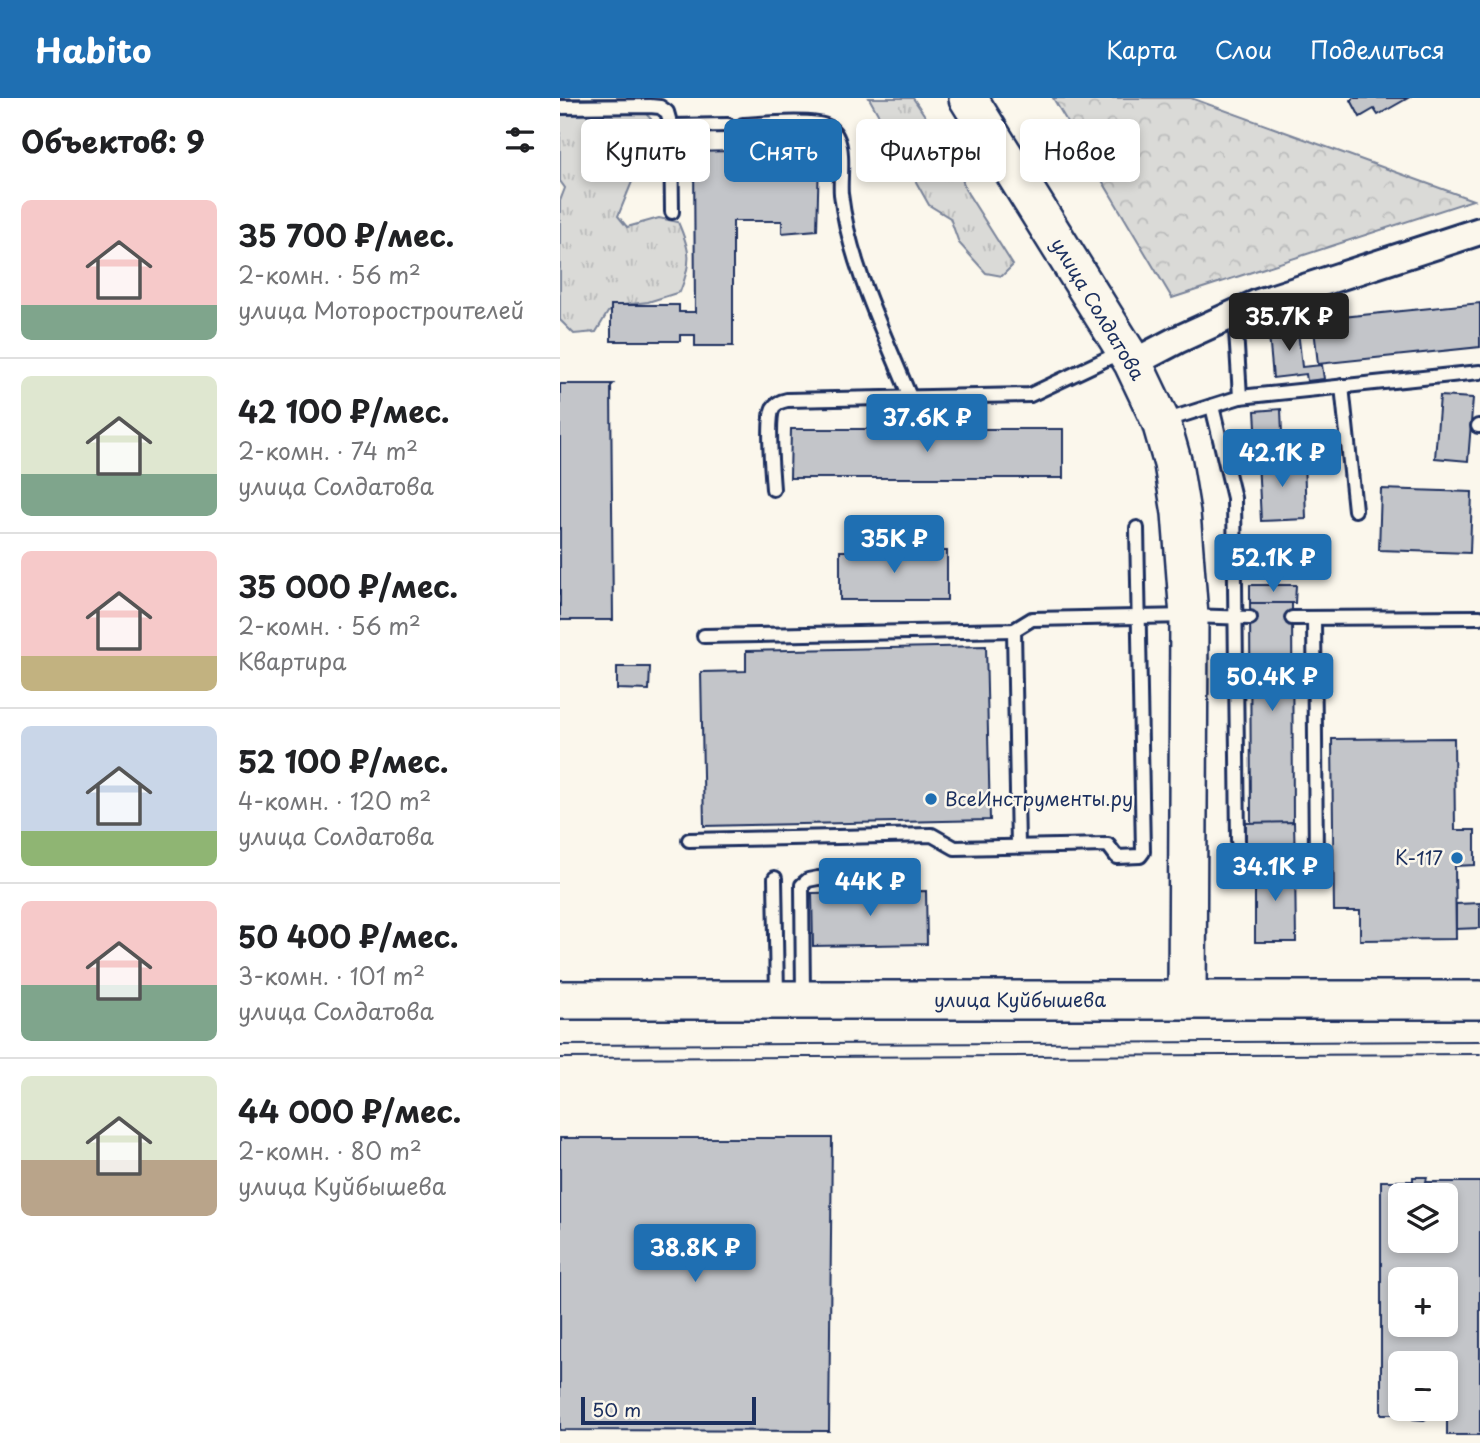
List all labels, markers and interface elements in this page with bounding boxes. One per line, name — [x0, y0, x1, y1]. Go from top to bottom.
text: Habito — [35, 24, 151, 74]
text: Карта — [1106, 31, 1177, 67]
text: Слои — [1215, 31, 1272, 67]
text: Поделиться — [1310, 31, 1445, 67]
text: Объектов: 9 — [21, 118, 205, 163]
chip: Купить — [581, 119, 710, 182]
chip: Снять — [724, 119, 842, 182]
chip: Фильтры — [856, 119, 1006, 182]
chip: Новое — [1020, 119, 1140, 182]
icon: filters — [501, 121, 539, 159]
text: 35 700 ₽/мес. — [238, 212, 454, 257]
icon: home — [77, 228, 161, 312]
street label: улица Солдатова — [1045, 232, 1153, 385]
text: 2-комн. · 56 m² — [238, 257, 421, 292]
text: улица Моторостроителей — [238, 292, 524, 327]
pin: 35.7K ₽ — [1224, 294, 1354, 353]
text: 35.7K ₽ — [1245, 298, 1333, 333]
text: 42 100 ₽/мес. — [238, 388, 449, 433]
pin: 37.6K ₽ — [862, 394, 992, 454]
text: 37.6K ₽ — [882, 399, 972, 434]
icon: home — [77, 404, 161, 488]
pin: 42.1K ₽ — [1217, 430, 1347, 489]
text: 2-комн. · 74 m² — [238, 433, 418, 468]
text: 42.1K ₽ — [1239, 434, 1325, 469]
text: улица Солдатова — [238, 468, 434, 503]
pin: 35K ₽ — [845, 516, 943, 575]
text: 35K ₽ — [860, 520, 928, 555]
pin: 52.1K ₽ — [1208, 534, 1338, 594]
text: 52.1K ₽ — [1230, 539, 1316, 574]
text: 35 000 ₽/мес. — [238, 563, 458, 608]
icon: home — [77, 579, 161, 663]
text: 2-комн. · 56 m² — [238, 608, 421, 643]
text: Квартира — [238, 643, 346, 678]
pin: 50.4K ₽ — [1207, 654, 1337, 713]
text: 50.4K ₽ — [1226, 658, 1318, 693]
text: 52 100 ₽/мес. — [238, 738, 449, 783]
icon: home — [77, 754, 161, 838]
text: 4-комн. · 120 m² — [238, 783, 431, 818]
place label: ВсеИнструменты.ру — [945, 784, 1133, 812]
marker: ВсеИнструменты.ру — [923, 791, 939, 807]
text: улица Солдатова — [238, 818, 434, 853]
place label: К-117 — [1395, 843, 1443, 871]
pin: 34.1K ₽ — [1210, 844, 1340, 903]
text: 34.1K ₽ — [1232, 848, 1318, 883]
marker: К-117 — [1449, 850, 1465, 866]
pin: 44K ₽ — [821, 858, 919, 918]
text: 44K ₽ — [835, 863, 905, 898]
text: 50 400 ₽/мес. — [238, 913, 459, 958]
icon: home — [77, 929, 161, 1013]
text: 3-комн. · 101 m² — [238, 958, 425, 993]
street label: улица Куйбышева — [934, 985, 1106, 1013]
text: улица Солдатова — [238, 993, 434, 1028]
text: 44 000 ₽/мес. — [238, 1088, 461, 1133]
icon: home — [77, 1104, 161, 1188]
text: 2-комн. · 80 m² — [238, 1133, 422, 1168]
text: улица Куйбышева — [238, 1168, 446, 1203]
map controls — [1388, 1183, 1458, 1421]
button: layers — [1388, 1183, 1458, 1253]
pin: 38.8K ₽ — [630, 1224, 760, 1284]
text: 38.8K ₽ — [650, 1229, 740, 1264]
button: + — [1388, 1267, 1458, 1337]
button: − — [1388, 1351, 1458, 1421]
scale bar — [581, 1394, 756, 1426]
text: 50 m — [592, 1395, 641, 1423]

